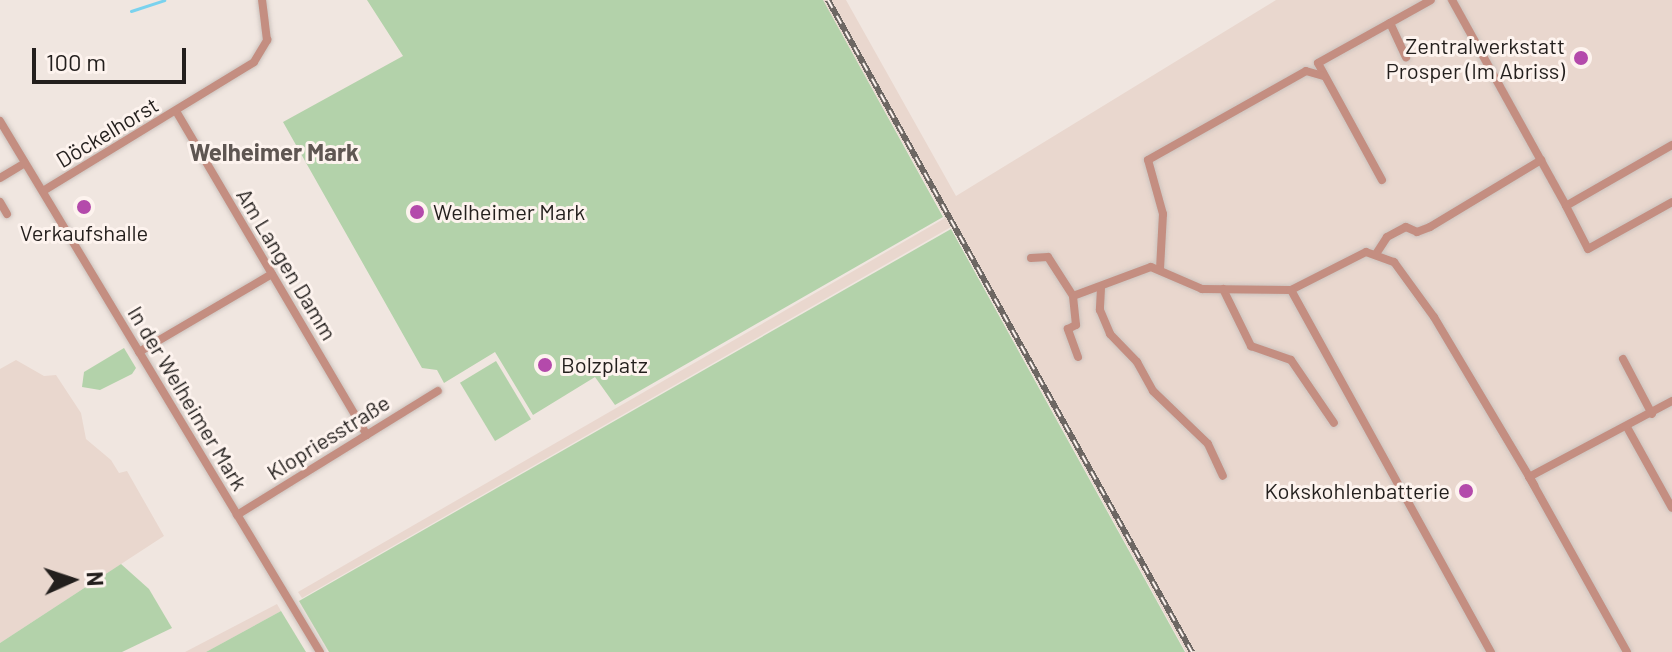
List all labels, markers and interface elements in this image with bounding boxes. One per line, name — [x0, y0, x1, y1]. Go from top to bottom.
scale bar — [36, 32, 190, 82]
place label: Zentralwerkstatt Prosper (Im Abriss) — [1386, 32, 1565, 84]
text: 100 m — [46, 47, 106, 76]
marker: Zentralwerkstatt Prosper (Im Abriss) — [1572, 49, 1590, 67]
street label: Döckelhorst — [51, 91, 163, 173]
district label: Welheimer Mark — [189, 138, 359, 166]
street label: Am Langen Damm — [231, 183, 343, 345]
marker: Verkaufshalle — [75, 198, 93, 216]
place label: Welheimer Mark — [433, 199, 585, 225]
marker: Welheimer Mark — [408, 203, 426, 221]
place label: Verkaufshalle — [20, 220, 148, 246]
street label: In der Welheimer Mark — [123, 301, 253, 495]
place label: Bolzplatz — [561, 352, 648, 378]
marker: Bolzplatz — [536, 356, 554, 374]
street label: Klopriesstraße — [262, 389, 394, 485]
place label: Kokskohlenbatterie — [1264, 478, 1450, 504]
marker: Kokskohlenbatterie — [1457, 482, 1475, 500]
north arrow — [32, 540, 112, 620]
text: N — [83, 571, 109, 587]

